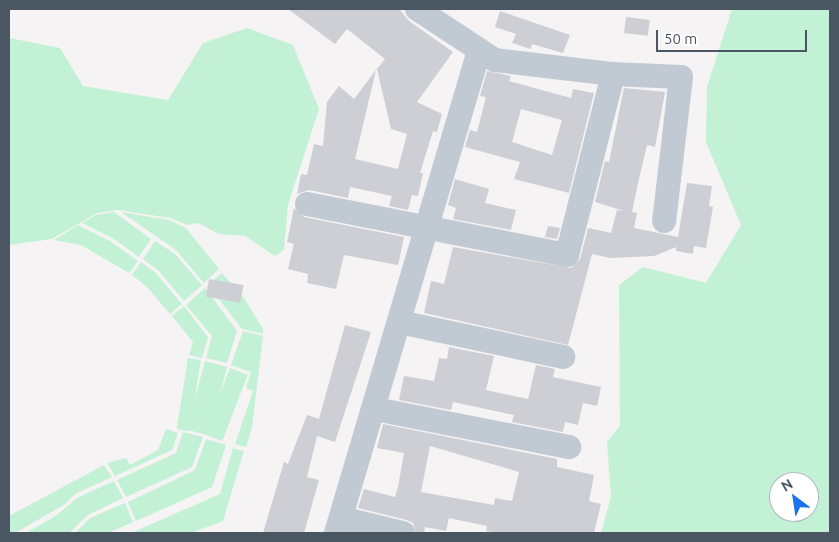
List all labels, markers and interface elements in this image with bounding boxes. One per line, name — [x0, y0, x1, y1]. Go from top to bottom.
scale bar — [659, 20, 810, 52]
text: 50 m — [664, 30, 697, 47]
north arrow — [769, 472, 819, 522]
text: N — [778, 475, 795, 495]

